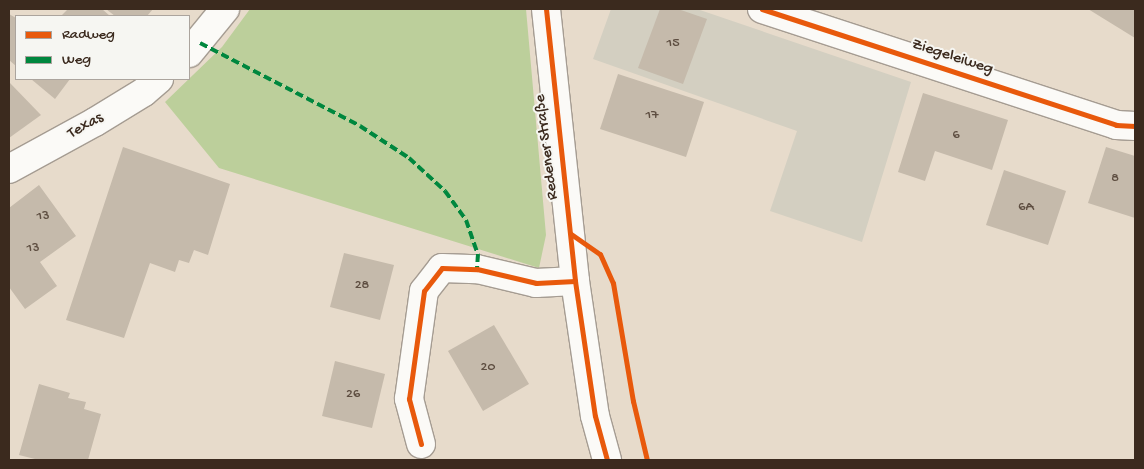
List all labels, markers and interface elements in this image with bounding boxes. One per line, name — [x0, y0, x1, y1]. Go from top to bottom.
legend — [15, 15, 190, 80]
text: Radweg — [62, 26, 115, 44]
house number: 15 — [666, 36, 680, 52]
street label: Ziegeleiweg — [909, 36, 995, 80]
text: Weg — [62, 51, 91, 69]
street label: Redener Straße — [532, 93, 564, 201]
house number: 17 — [646, 108, 658, 124]
street label: Texas — [65, 109, 107, 145]
house number: 6 — [952, 128, 960, 144]
house number: 8 — [1111, 171, 1119, 187]
house number: 6A — [1018, 200, 1034, 216]
house number: 13 — [37, 209, 49, 225]
house number: 13 — [27, 241, 39, 257]
house number: 28 — [355, 278, 369, 294]
house number: 20 — [481, 360, 495, 376]
house number: 26 — [346, 387, 360, 403]

